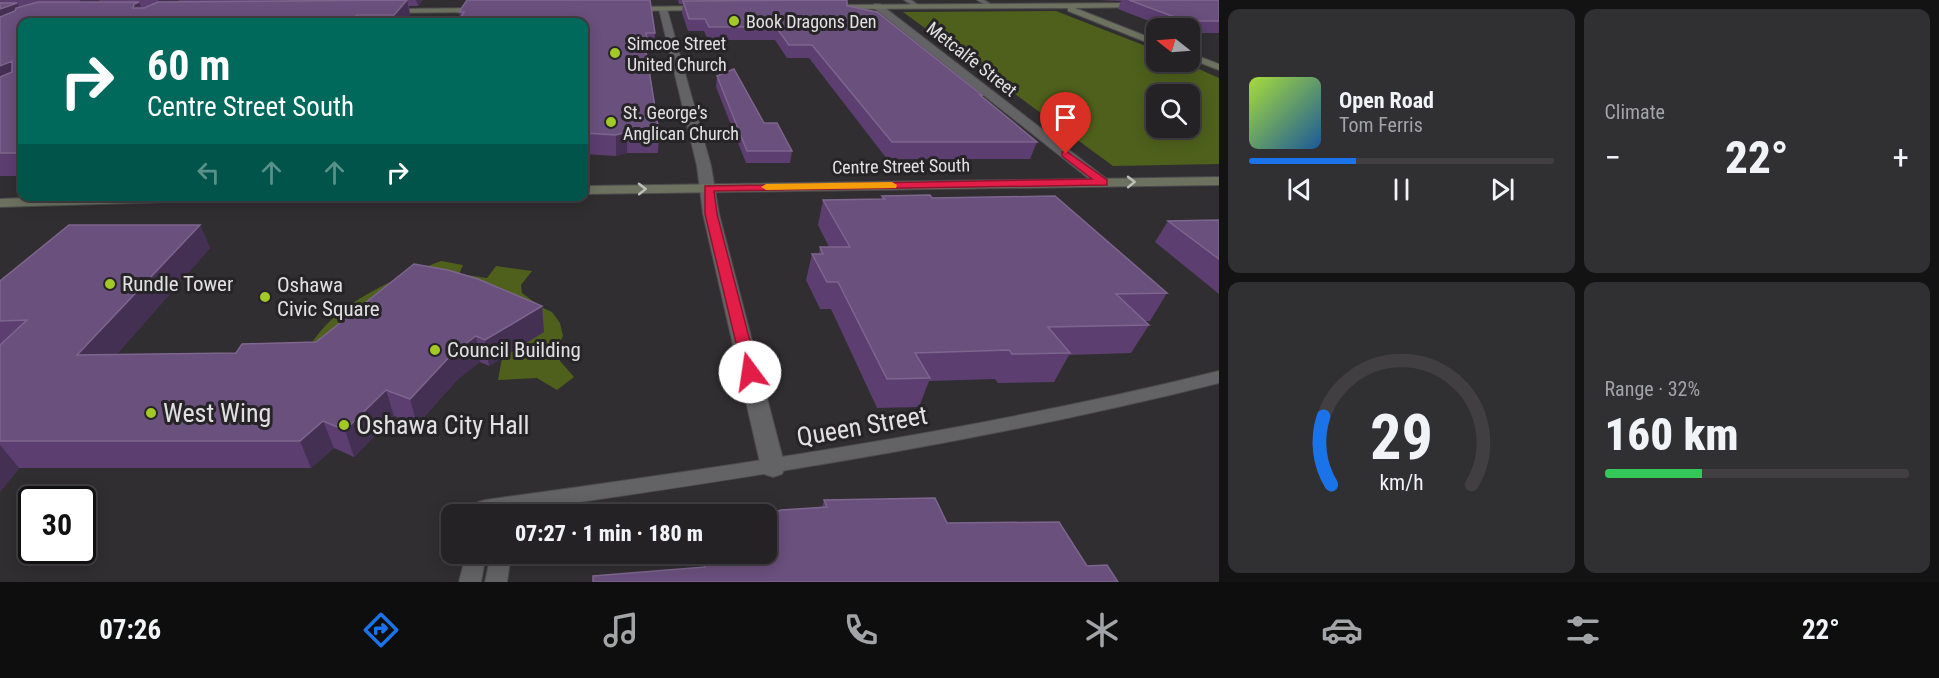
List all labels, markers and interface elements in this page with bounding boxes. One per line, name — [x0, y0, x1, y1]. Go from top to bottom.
place label: Book Dragons Den — [746, 11, 877, 32]
marker: Book Dragons Den — [727, 14, 741, 28]
street label: Metcalfe Street — [923, 17, 1021, 101]
north arrow — [1146, 18, 1200, 72]
map controls — [1146, 18, 1200, 138]
place label: Simcoe Street United Church — [627, 33, 727, 75]
text: 60 m — [147, 41, 230, 90]
icon: right — [48, 42, 126, 120]
marker: Simcoe Street United Church — [608, 46, 622, 60]
button: search — [1146, 84, 1200, 138]
text: Open Road — [1339, 88, 1434, 113]
text: Centre Street South — [147, 91, 354, 123]
pin — [1040, 92, 1091, 154]
text: Climate — [1605, 100, 1665, 124]
icon: arrive — [1049, 101, 1082, 134]
place label: St. George's Anglican Church — [623, 102, 739, 144]
text: Tom Ferris — [1339, 113, 1423, 137]
marker: St. George's Anglican Church — [604, 115, 618, 129]
text: 22° — [1725, 131, 1789, 184]
text: − — [1605, 138, 1621, 177]
text: + — [1893, 138, 1909, 177]
street label: Centre Street South — [832, 154, 970, 178]
icon: left — [192, 156, 225, 189]
icon: ahead — [255, 156, 288, 189]
icon: ahead — [318, 156, 351, 189]
icon: right — [381, 156, 414, 189]
icon: previous — [1283, 173, 1316, 206]
icon: pause — [1385, 173, 1418, 206]
icon: next — [1486, 173, 1519, 206]
one-way arrow — [1126, 176, 1135, 188]
one-way arrow — [637, 183, 646, 195]
place label: Rundle Tower — [122, 272, 233, 296]
place label: Oshawa Civic Square — [277, 273, 380, 321]
marker: Rundle Tower — [103, 277, 117, 291]
marker: Oshawa Civic Square — [258, 290, 272, 304]
place label: Council Building — [447, 338, 581, 362]
position arrow — [718, 340, 782, 404]
marker: Council Building — [428, 343, 442, 357]
text: Range · 32% — [1605, 377, 1700, 401]
place label: West Wing — [163, 398, 271, 428]
street label: Queen Street — [794, 400, 930, 452]
text: 29 — [1370, 401, 1433, 474]
marker: West Wing — [144, 406, 158, 420]
text: 160 km — [1605, 408, 1739, 461]
place label: Oshawa City Hall — [356, 410, 530, 440]
marker: Oshawa City Hall — [337, 418, 351, 432]
text: km/h — [1379, 470, 1423, 495]
speed limit sign: 30 — [18, 486, 96, 564]
text: 07:27 · 1 min · 180 m — [515, 521, 703, 546]
icon: directions — [360, 609, 402, 651]
icon: music — [600, 609, 642, 651]
icon: phone — [840, 609, 882, 651]
icon: climate — [1081, 609, 1123, 651]
icon: car — [1321, 609, 1363, 651]
icon: filters — [1562, 609, 1604, 651]
text: 07:26 — [99, 614, 161, 646]
text: 22° — [1802, 614, 1840, 646]

